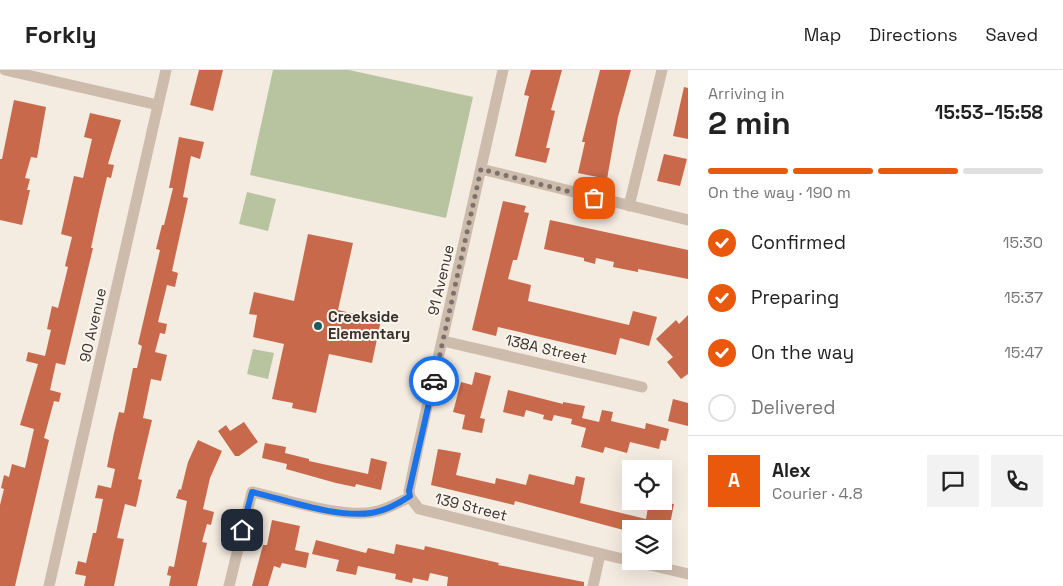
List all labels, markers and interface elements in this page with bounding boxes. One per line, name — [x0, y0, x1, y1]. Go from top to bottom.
text: Forkly — [25, 19, 97, 50]
text: Map — [804, 23, 841, 46]
text: Directions — [869, 23, 958, 46]
text: Saved — [986, 23, 1038, 46]
text: Arriving in — [708, 83, 785, 104]
text: 15:53–15:58 — [935, 100, 1043, 125]
text: 2 min — [708, 103, 791, 143]
pin — [573, 177, 615, 219]
text: On the way · 190 m — [708, 182, 851, 203]
icon: bag — [580, 184, 608, 212]
icon: check — [708, 229, 736, 257]
text: Confirmed — [751, 230, 846, 255]
text: 15:30 — [1003, 232, 1043, 253]
street label: 91 Avenue — [423, 243, 458, 317]
icon: check — [708, 284, 736, 312]
text: Preparing — [751, 285, 839, 310]
street label: 90 Avenue — [75, 286, 110, 364]
text: 15:37 — [1004, 287, 1043, 308]
place label: Creekside Elementary — [328, 307, 410, 343]
marker: Creekside Elementary — [312, 320, 324, 332]
street label: 138A Street — [503, 330, 589, 367]
icon: check — [708, 339, 736, 367]
text: On the way — [751, 340, 854, 365]
text: 15:47 — [1004, 342, 1043, 363]
courier — [409, 356, 459, 406]
icon: car — [420, 367, 448, 395]
text: Delivered — [751, 395, 836, 420]
button: chat — [927, 455, 979, 507]
button: phone — [991, 455, 1043, 507]
text: Alex — [772, 458, 811, 483]
map controls — [622, 460, 672, 570]
button: locate — [622, 460, 672, 510]
text: A — [728, 468, 740, 493]
text: Courier · 4.8 — [772, 483, 863, 504]
street label: 139 Street — [433, 488, 510, 525]
pin — [221, 509, 263, 551]
icon: home — [228, 516, 256, 544]
button: layers — [622, 520, 672, 570]

